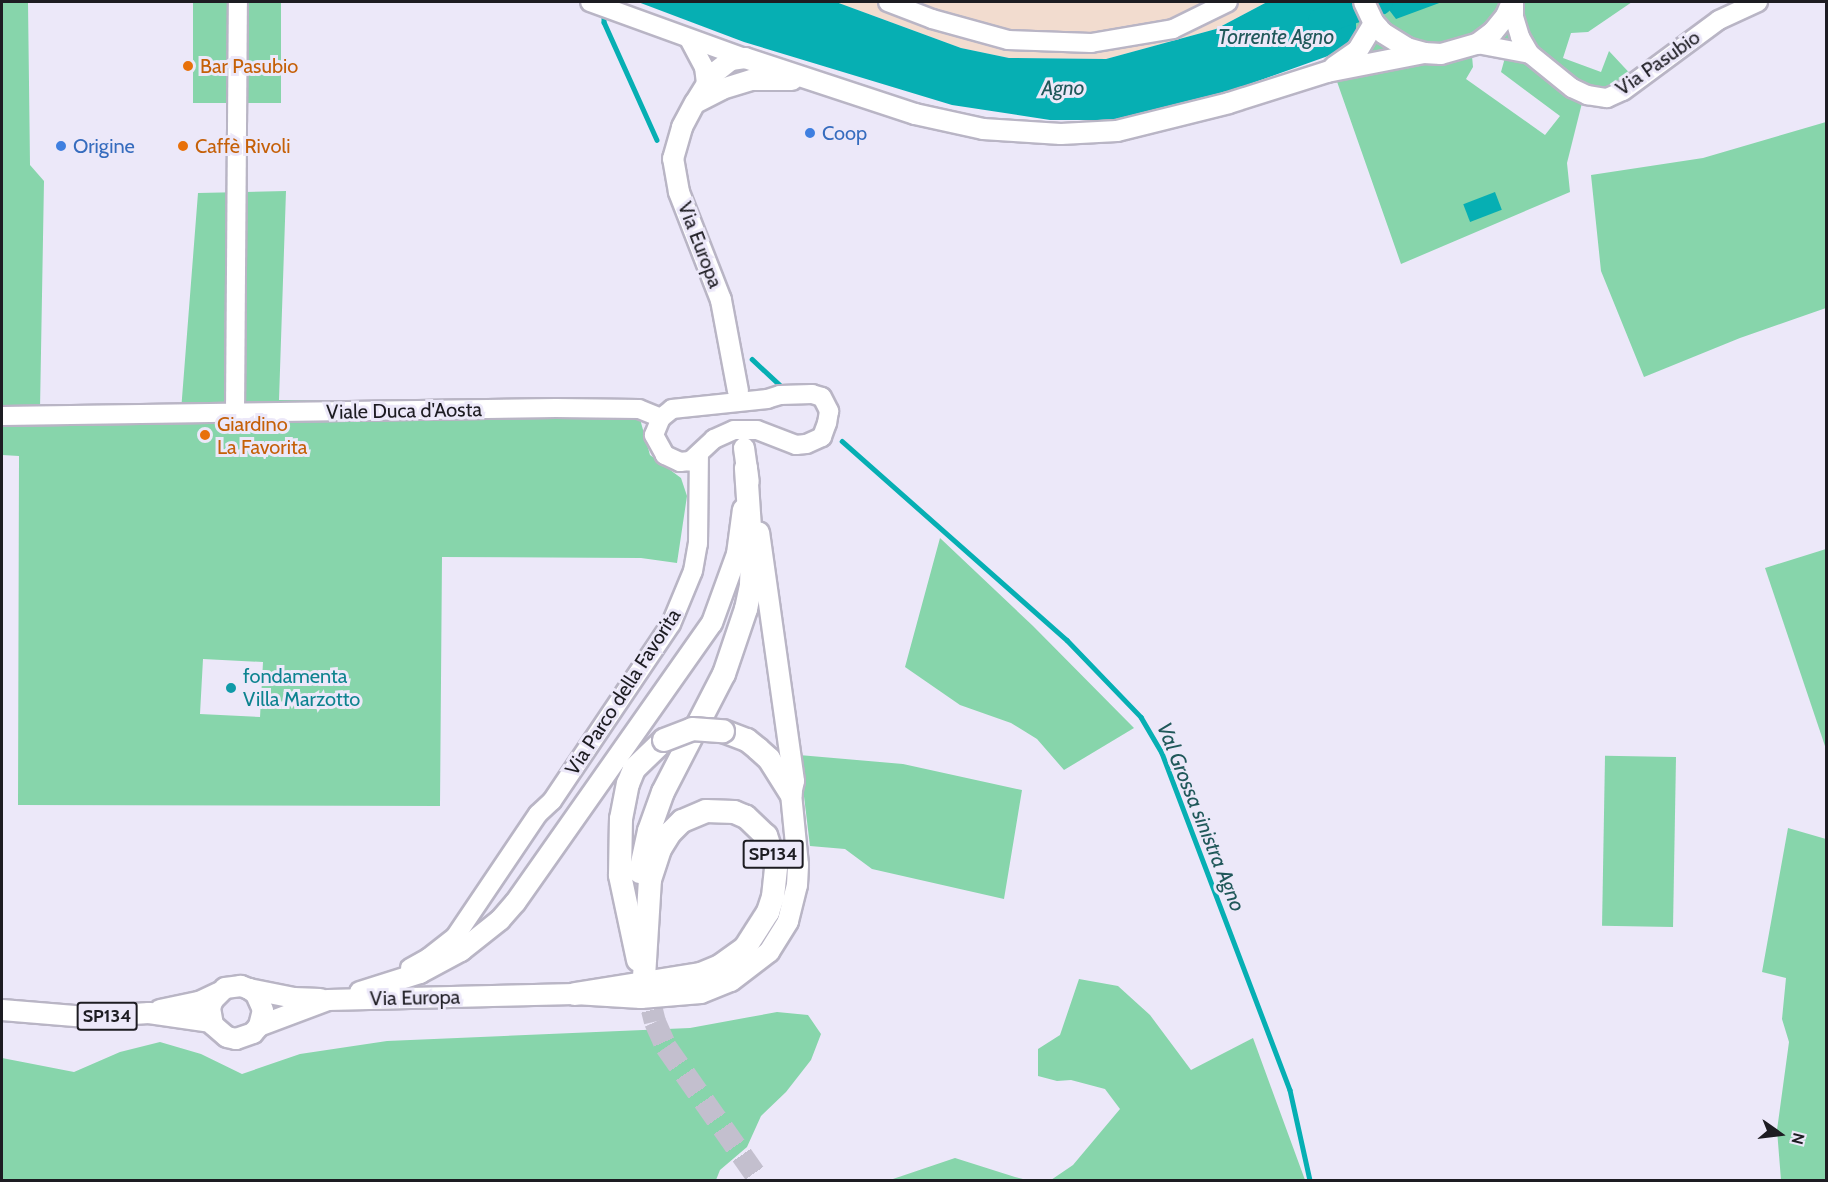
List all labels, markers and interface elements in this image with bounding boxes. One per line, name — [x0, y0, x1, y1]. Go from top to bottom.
water label: Torrente Agno — [1218, 24, 1334, 50]
street label: Via Pasubio — [1611, 25, 1705, 101]
place label: Bar Pasubio — [200, 54, 298, 78]
marker: Bar Pasubio — [181, 59, 195, 73]
water label: Agno — [1041, 75, 1085, 101]
place label: Coop — [822, 121, 867, 145]
marker: Coop — [803, 126, 817, 140]
place label: Origine — [73, 134, 135, 158]
place label: Caffè Rivoli — [195, 134, 290, 158]
marker: Origine — [54, 139, 68, 153]
marker: Caffè Rivoli — [176, 139, 190, 153]
street label: Via Europa — [673, 198, 727, 292]
street label: Viale Duca d'Aosta — [326, 398, 482, 424]
place label: Giardino La Favorita — [217, 412, 307, 459]
marker: Giardino La Favorita — [198, 428, 212, 442]
street label: Via Parco della Favorita — [560, 604, 686, 780]
place label: fondamenta Villa Marzotto — [243, 664, 360, 711]
marker: fondamenta Villa Marzotto — [224, 681, 238, 695]
water label: Val Grossa sinistra Agno — [1152, 719, 1250, 915]
road number: SP134 — [742, 839, 804, 869]
street label: Via Europa — [370, 985, 460, 1011]
road number: SP134 — [76, 1001, 138, 1031]
north arrow — [1750, 1104, 1810, 1164]
text: N — [1787, 1131, 1809, 1146]

